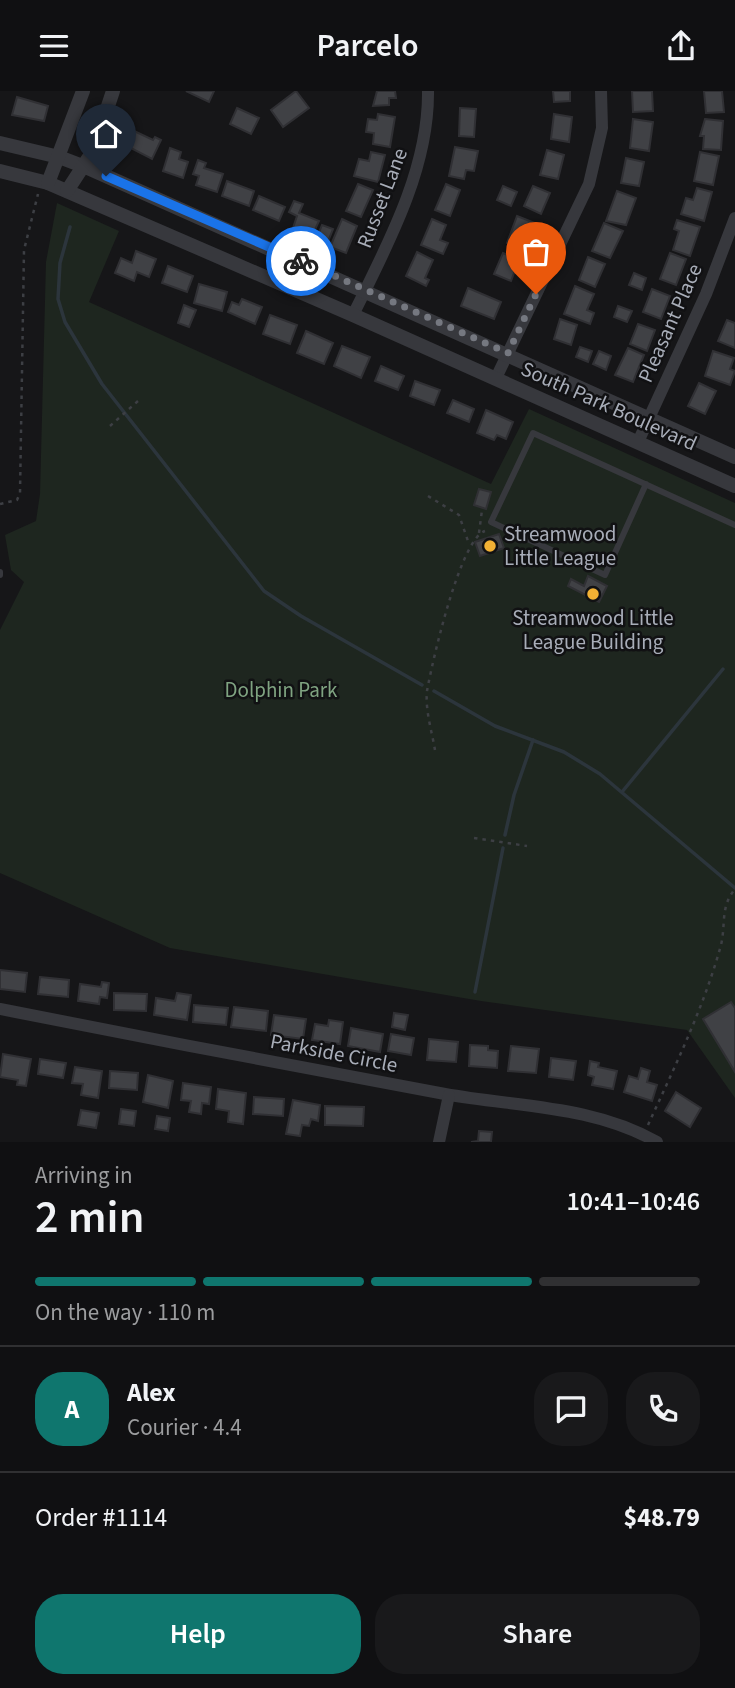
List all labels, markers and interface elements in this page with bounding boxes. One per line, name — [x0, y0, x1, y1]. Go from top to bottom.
text: Parcelo — [316, 23, 419, 69]
icon: menu — [35, 27, 73, 65]
icon: share — [662, 27, 700, 65]
pin — [76, 104, 136, 176]
icon: home — [87, 115, 125, 153]
street label: Russet Lane — [349, 144, 415, 252]
pin — [506, 222, 566, 294]
courier — [266, 226, 336, 296]
icon: bag — [517, 233, 555, 271]
icon: bike — [282, 242, 320, 280]
street label: Pleasant Place — [630, 259, 710, 387]
street label: South Park Boulevard — [516, 354, 702, 458]
place label: Streamwood Little League — [504, 519, 616, 573]
marker: Streamwood Little League — [482, 538, 498, 554]
marker: Streamwood Little League Building — [585, 586, 601, 602]
place label: Streamwood Little League Building — [512, 603, 674, 657]
park label: Dolphin Park — [225, 675, 338, 705]
street label: Parkside Circle — [268, 1026, 400, 1080]
text: Arriving in — [35, 1159, 133, 1192]
text: 10:41–10:46 — [567, 1183, 700, 1220]
text: 2 min — [35, 1185, 144, 1250]
text: On the way · 110 m — [35, 1296, 215, 1329]
button: chat — [534, 1372, 608, 1446]
button: phone — [626, 1372, 700, 1446]
text: Alex — [127, 1374, 176, 1411]
text: A — [65, 1391, 79, 1428]
text: Courier · 4.4 — [127, 1411, 242, 1444]
text: Order #1114 — [35, 1499, 167, 1536]
text: $48.79 — [624, 1499, 700, 1536]
button: Help — [35, 1594, 361, 1674]
button: Share — [375, 1594, 700, 1674]

